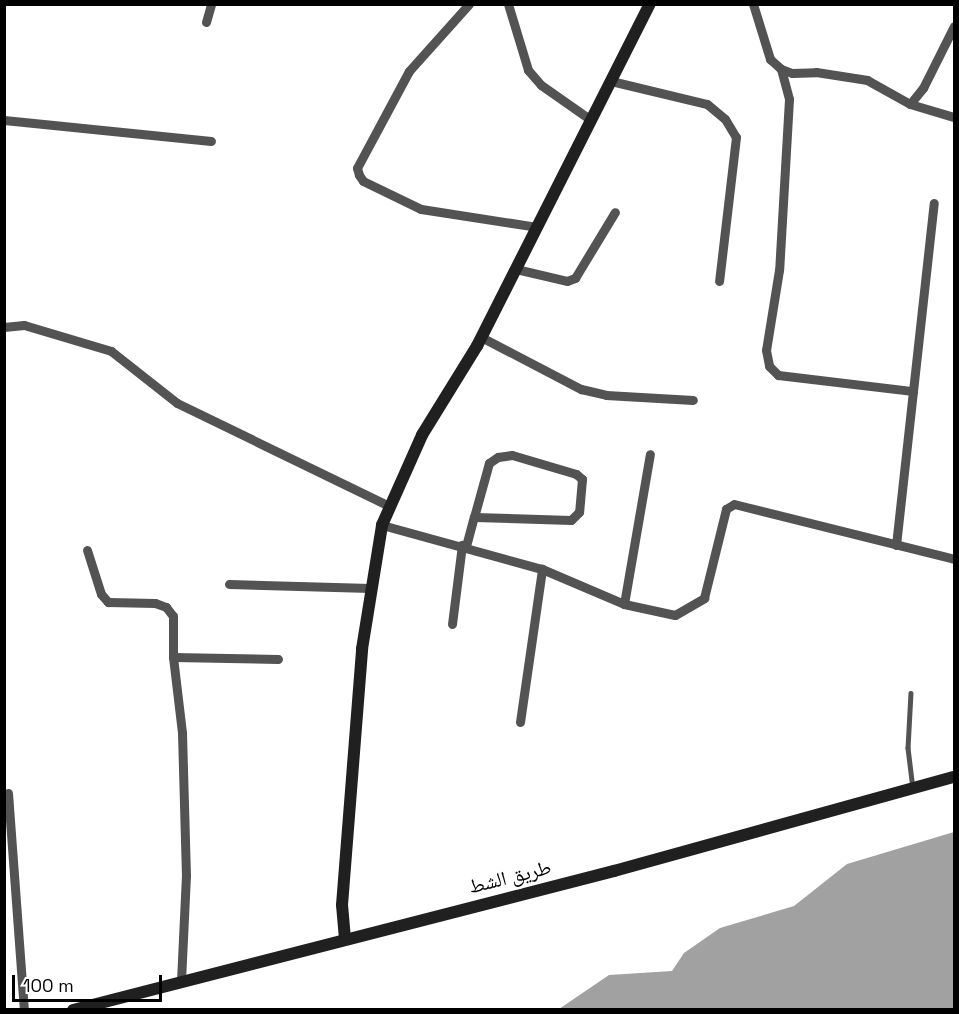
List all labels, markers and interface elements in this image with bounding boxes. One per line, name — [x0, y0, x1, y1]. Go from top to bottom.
street label: طريق الشط — [466, 855, 554, 899]
scale bar — [15, 963, 165, 1001]
text: 100 m — [23, 974, 74, 997]

